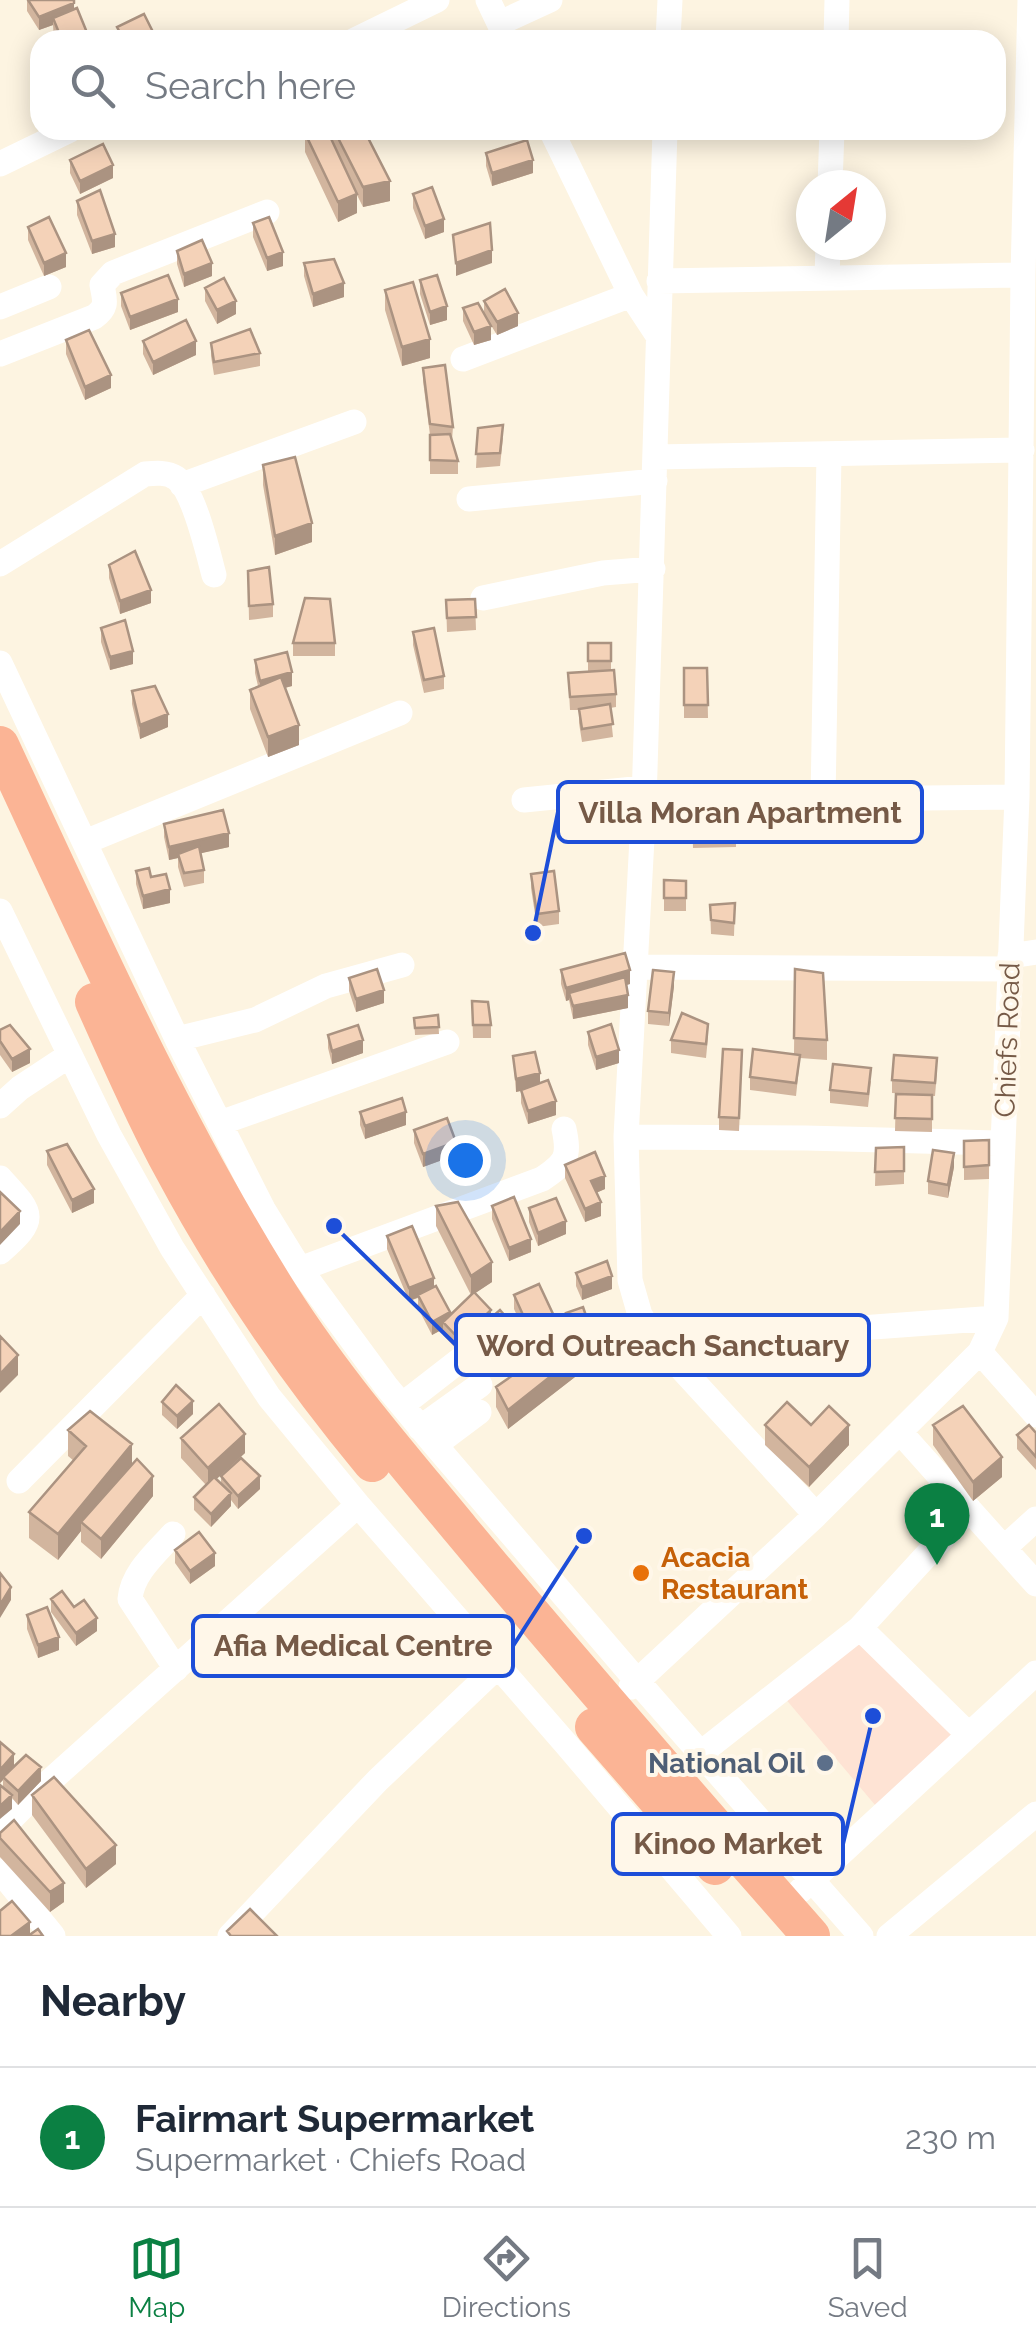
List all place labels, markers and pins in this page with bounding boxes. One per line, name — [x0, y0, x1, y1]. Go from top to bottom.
callout: Villa Moran Apartment — [558, 782, 922, 842]
callout: Word Outreach Sanctuary — [456, 1315, 869, 1375]
pin: 1 — [904, 1482, 970, 1565]
place label: Acacia Restaurant — [661, 1541, 808, 1606]
marker: Acacia Restaurant — [630, 1562, 652, 1584]
callout: Afia Medical Centre — [193, 1616, 513, 1676]
place label: National Oil — [648, 1747, 805, 1780]
marker: National Oil — [814, 1752, 836, 1774]
callout: Kinoo Market — [613, 1814, 843, 1874]

